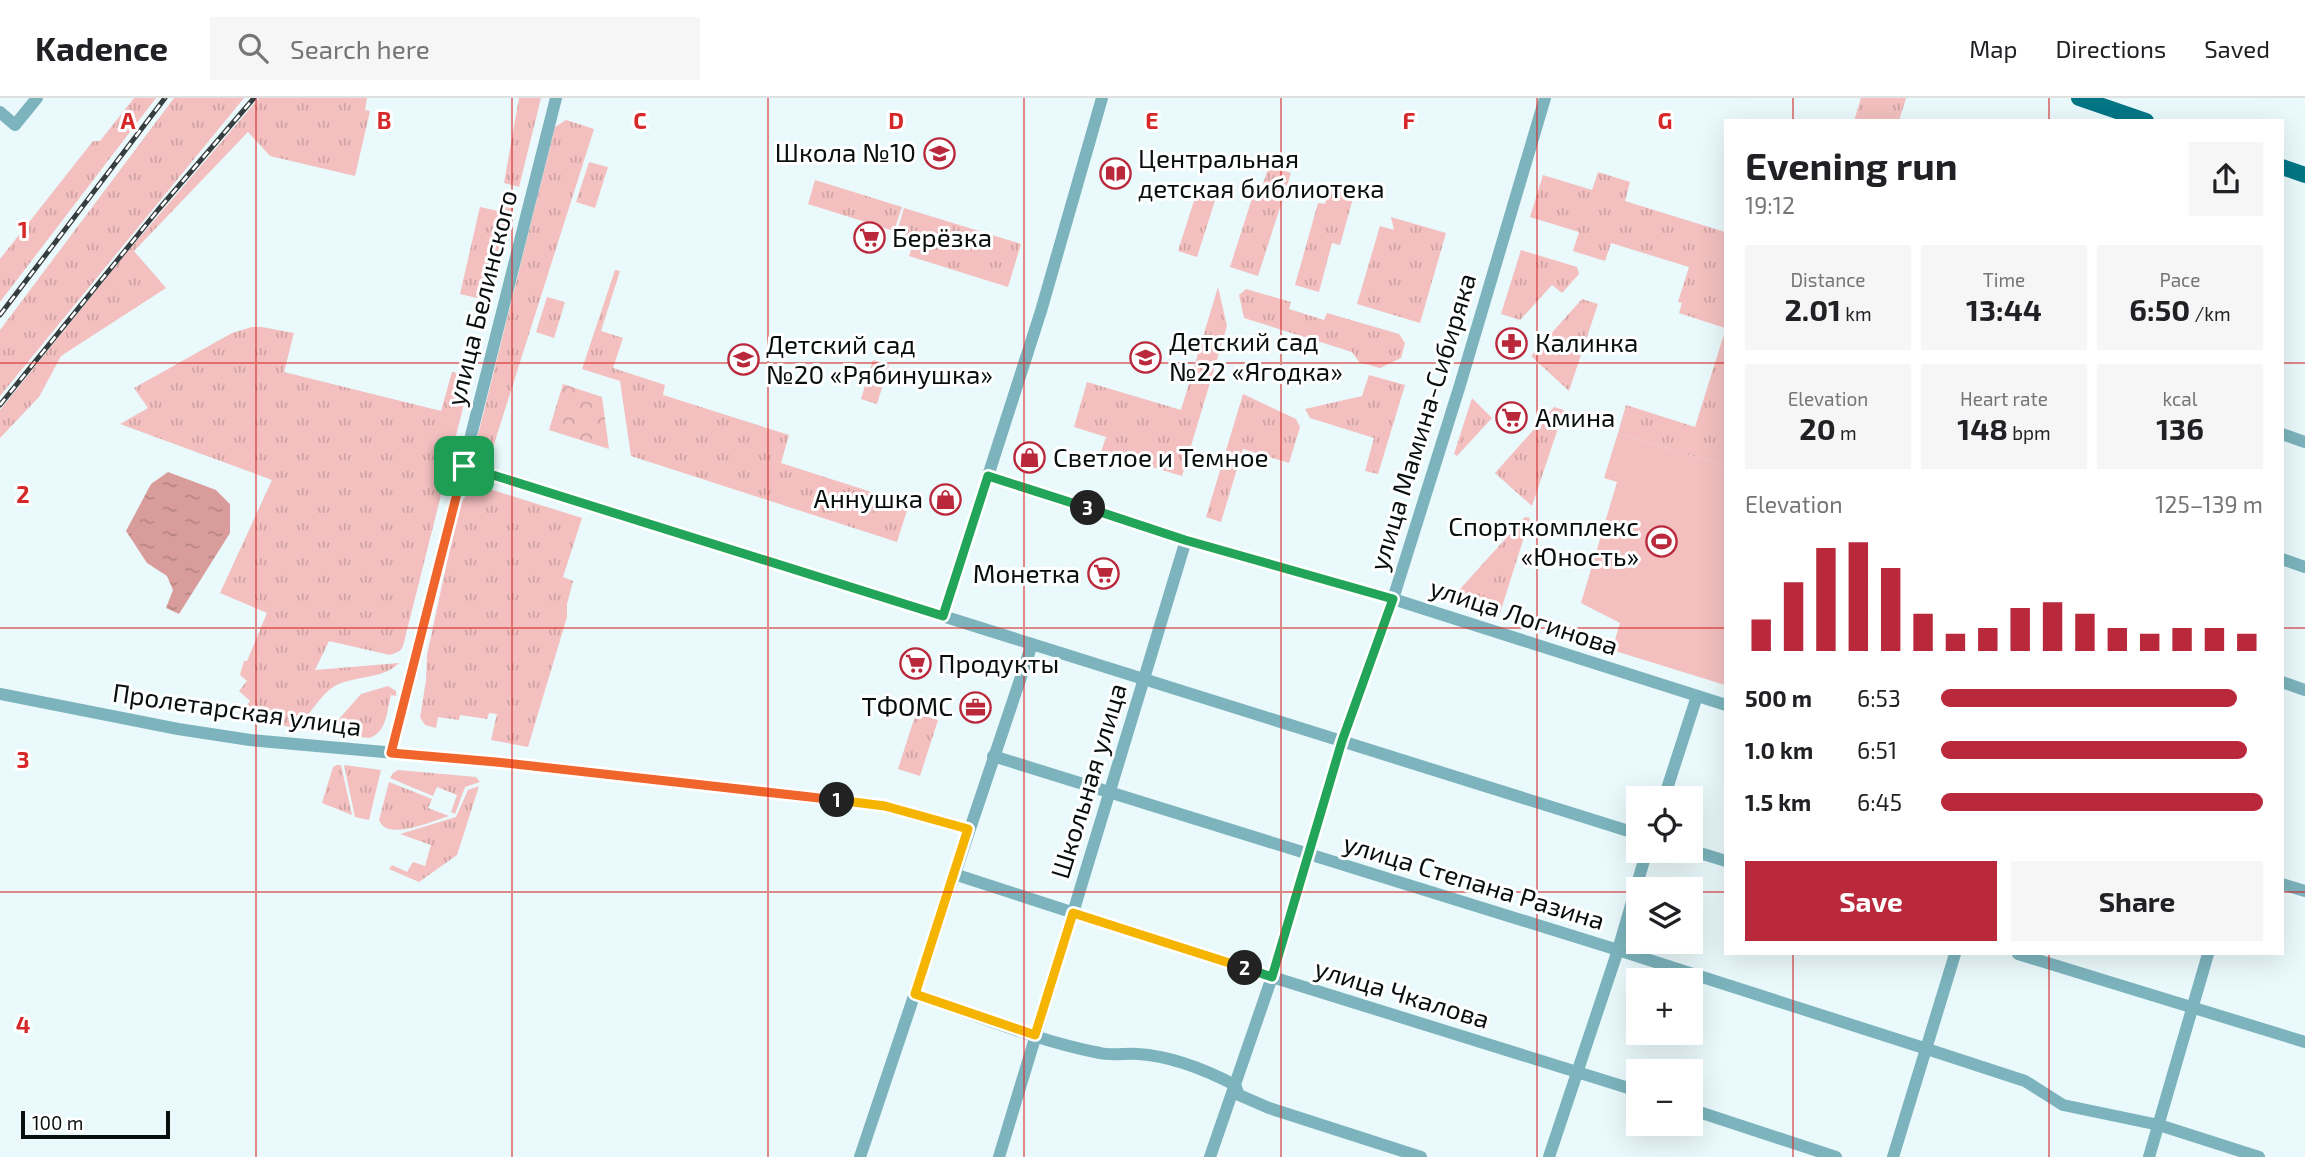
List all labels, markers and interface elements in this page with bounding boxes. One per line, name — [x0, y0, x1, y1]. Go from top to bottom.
search box — [210, 17, 700, 80]
text: Kadence — [35, 28, 168, 68]
icon: search — [234, 29, 272, 67]
text: Search here — [290, 33, 430, 64]
text: Map — [1969, 34, 2017, 63]
text: Directions — [2055, 34, 2166, 63]
text: Saved — [2204, 34, 2270, 63]
text: A — [120, 106, 136, 134]
text: B — [377, 106, 391, 134]
text: C — [633, 106, 647, 134]
text: D — [888, 106, 904, 134]
text: E — [1145, 106, 1159, 134]
text: F — [1403, 106, 1416, 134]
text: G — [1658, 106, 1672, 134]
place label: Школа №10 — [775, 136, 916, 167]
school or university icon: Школа №10 — [922, 136, 956, 170]
place label: Центральная детская библиотека — [1138, 142, 1385, 203]
text: Evening run — [1745, 142, 1958, 188]
button: share — [2189, 142, 2263, 216]
library icon: Центральная детская библиотека — [1098, 157, 1132, 191]
street label: улица Белинского — [439, 187, 523, 409]
text: 19:12 — [1745, 191, 1795, 219]
text: 1 — [18, 215, 28, 243]
supermarket icon: Берёзка — [852, 221, 886, 255]
place label: Берёзка — [892, 221, 992, 252]
text: Distance — [1790, 268, 1866, 291]
text: Time — [1983, 268, 2025, 291]
text: Pace — [2160, 268, 2200, 291]
street label: улица Мамина-Сибиряка — [1362, 269, 1483, 574]
text: 2.01 — [1784, 291, 1841, 327]
text: 13:44 — [1966, 291, 2042, 327]
text: 6:50 — [2129, 291, 2190, 327]
text: km — [1841, 302, 1872, 325]
text: /km — [2190, 302, 2231, 325]
place label: Детский сад №22 «Ягодка» — [1169, 325, 1343, 386]
pharmacy icon: Калинка — [1495, 326, 1529, 360]
place label: Калинка — [1535, 326, 1638, 357]
place label: Детский сад №20 «Рябинушка» — [766, 328, 993, 390]
school or university icon: Детский сад №22 «Ягодка» — [1129, 340, 1163, 374]
school or university icon: Детский сад №20 «Рябинушка» — [726, 343, 760, 377]
text: Elevation — [1788, 387, 1868, 410]
text: Heart rate — [1960, 387, 2048, 410]
text: kcal — [2163, 387, 2197, 410]
supermarket icon: Амина — [1495, 401, 1529, 435]
place label: Амина — [1535, 401, 1615, 432]
text: 20 — [1799, 410, 1836, 446]
text: 148 — [1957, 410, 2008, 446]
text: 136 — [2156, 410, 2204, 446]
text: m — [1836, 421, 1857, 444]
text: bpm — [2008, 421, 2051, 444]
pin — [434, 436, 494, 496]
shop icon: Светлое и Темное — [1013, 441, 1047, 475]
place label: Светлое и Темное — [1053, 441, 1269, 472]
icon: arrive — [445, 447, 483, 485]
text: 2 — [16, 480, 30, 508]
place label: Аннушка — [813, 482, 923, 514]
shop icon: Аннушка — [929, 482, 963, 516]
pin: 3 — [1070, 490, 1106, 526]
text: Elevation — [1745, 490, 1843, 518]
text: 125–139 m — [2155, 490, 2263, 518]
text: 3 — [1082, 496, 1093, 519]
place label: Спорткомплекс «Юность» — [1448, 510, 1639, 571]
sports icon: Спорткомплекс «Юность» — [1645, 525, 1679, 559]
place label: Монетка — [973, 557, 1080, 588]
supermarket icon: Монетка — [1086, 557, 1120, 591]
street label: улица Логинова — [1426, 571, 1623, 662]
supermarket icon: Продукты — [898, 647, 932, 681]
place label: Продукты — [938, 647, 1059, 679]
street label: Пролетарская улица — [111, 676, 364, 742]
street label: Школьная улица — [1043, 679, 1133, 882]
text: 500 m — [1745, 684, 1812, 712]
text: 6:53 — [1857, 684, 1901, 712]
place label: ТФОМС — [862, 690, 953, 721]
office icon: ТФОМС — [959, 690, 993, 724]
text: 1.0 km — [1745, 736, 1813, 764]
text: 6:51 — [1857, 736, 1897, 764]
text: 3 — [16, 745, 30, 773]
pin: 1 — [820, 782, 854, 818]
map controls — [1626, 786, 1703, 1136]
button: locate — [1626, 786, 1703, 863]
text: 1 — [832, 788, 841, 811]
text: 1.5 km — [1745, 788, 1811, 816]
text: 6:45 — [1857, 788, 1902, 816]
street label: улица Степана Разина — [1340, 826, 1609, 936]
button: Save — [1745, 861, 1997, 941]
button: Share — [2011, 861, 2263, 941]
button: layers — [1626, 877, 1703, 954]
pin: 2 — [1228, 950, 1262, 986]
street label: улица Чкалова — [1311, 951, 1494, 1035]
text: 2 — [1239, 956, 1250, 979]
button: + — [1626, 968, 1703, 1045]
text: 4 — [16, 1010, 30, 1038]
button: − — [1626, 1059, 1703, 1136]
scale bar — [21, 1108, 170, 1140]
text: 100 m — [32, 1111, 83, 1134]

